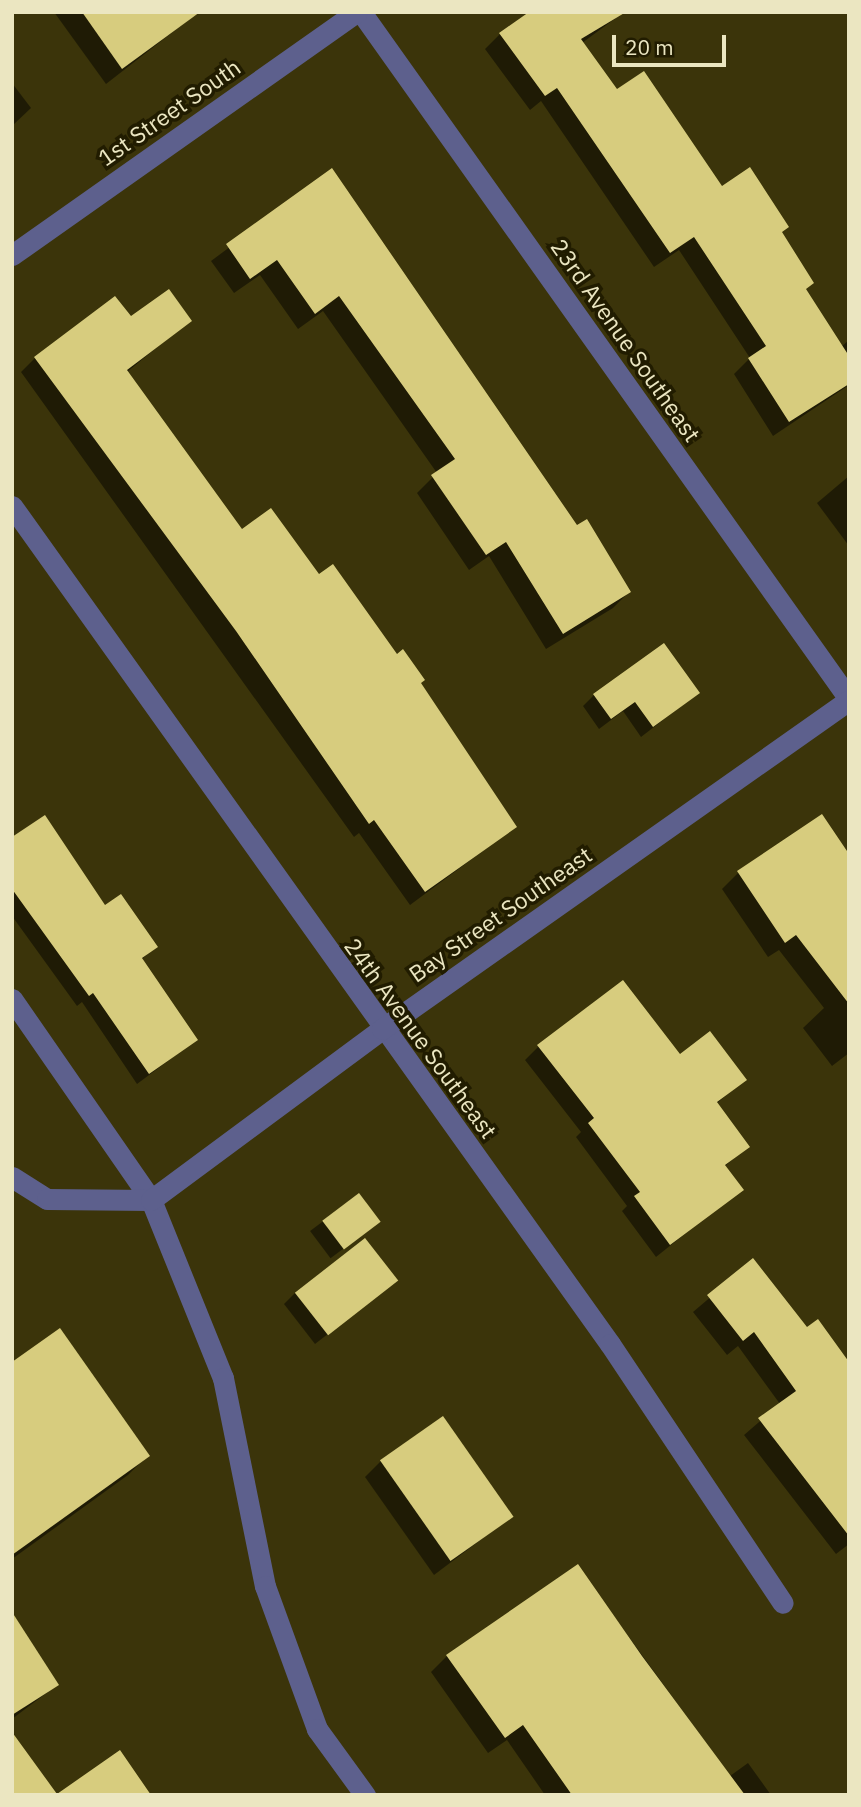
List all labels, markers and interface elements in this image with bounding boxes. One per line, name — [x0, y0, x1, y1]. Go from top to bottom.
scale bar — [616, 21, 730, 65]
text: 20 m — [625, 33, 674, 61]
street label: 1st Street South — [93, 53, 245, 171]
street label: 23rd Avenue Southeast — [545, 233, 707, 447]
street label: Bay Street Southeast — [403, 840, 597, 988]
street label: 24th Avenue Southeast — [339, 932, 503, 1144]

